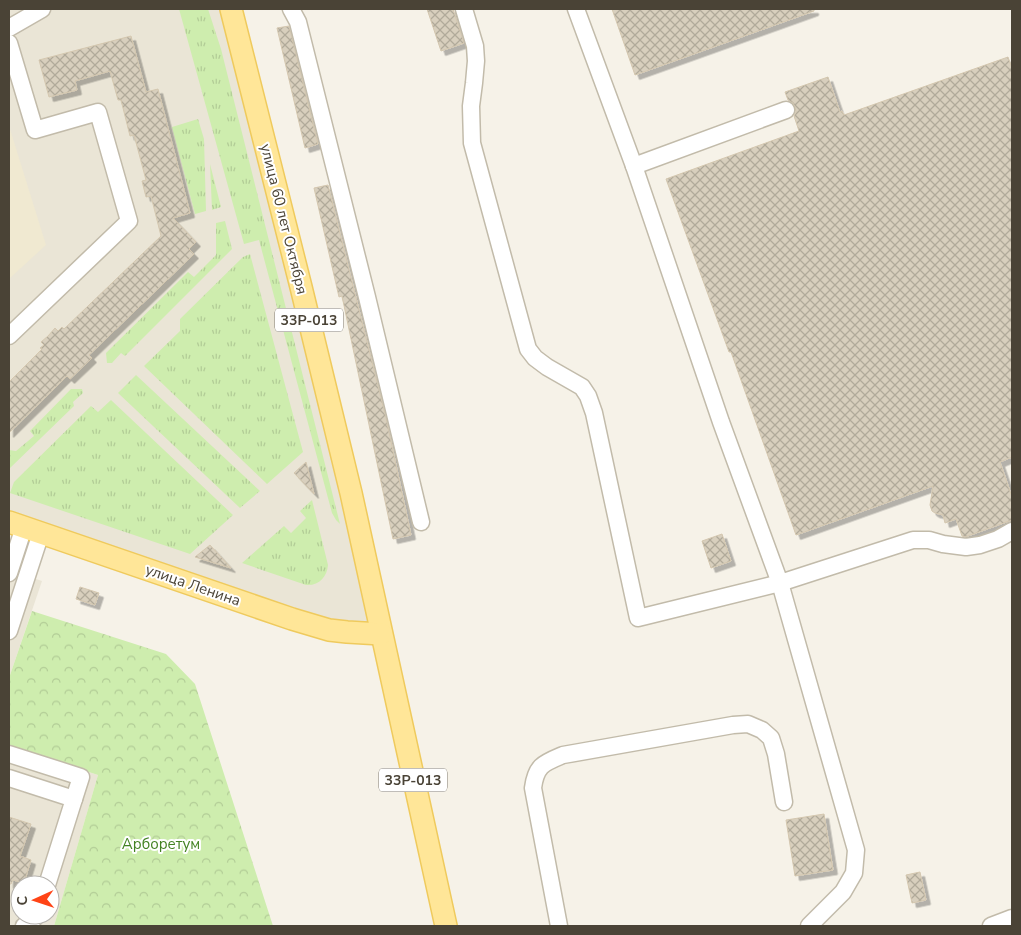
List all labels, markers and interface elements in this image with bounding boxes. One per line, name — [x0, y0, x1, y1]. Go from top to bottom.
street label: улица 60 лет Октября — [256, 142, 312, 296]
road number: 33Р-013 — [275, 308, 343, 332]
street label: улица Ленина — [143, 559, 243, 611]
road number: 33Р-013 — [379, 768, 447, 792]
park label: Арборетум — [122, 834, 200, 854]
north arrow — [10, 875, 60, 925]
text: С — [13, 895, 32, 906]

